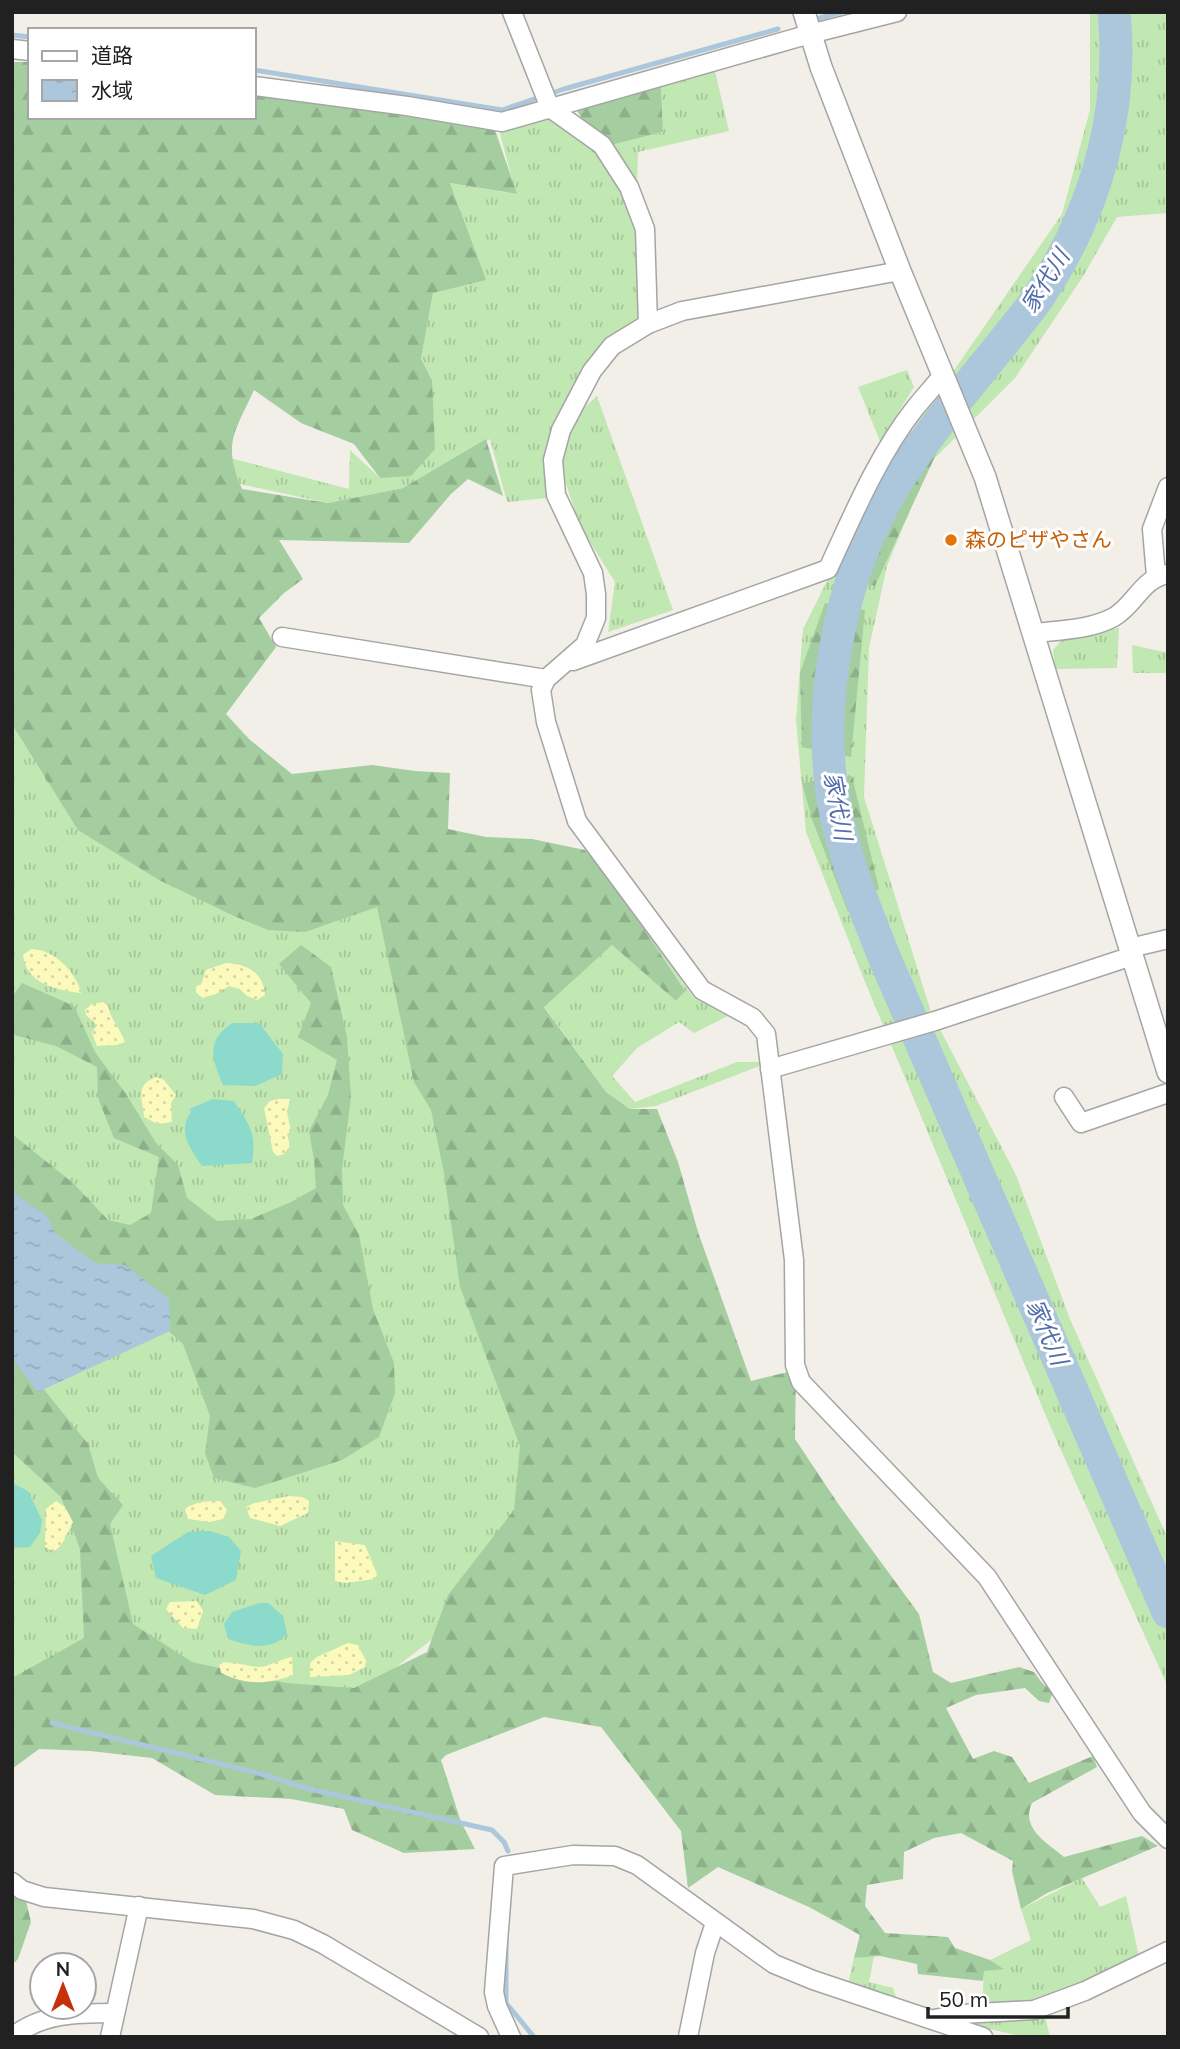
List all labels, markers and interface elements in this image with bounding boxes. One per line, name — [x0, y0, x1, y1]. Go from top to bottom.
legend — [28, 28, 256, 119]
text: 道路 — [91, 42, 133, 68]
text: 水域 — [91, 77, 133, 103]
water label: 家代川 — [1014, 241, 1077, 318]
place label: 森のピザやさん — [965, 526, 1112, 552]
marker: 森のピザやさん — [943, 532, 959, 548]
water label: 家代川 — [818, 769, 859, 845]
water label: 家代川 — [1021, 1294, 1075, 1372]
north arrow — [28, 1951, 98, 2021]
text: N — [56, 1957, 70, 1981]
scale bar — [928, 1976, 1068, 2020]
text: 50 m — [939, 1986, 988, 2012]

